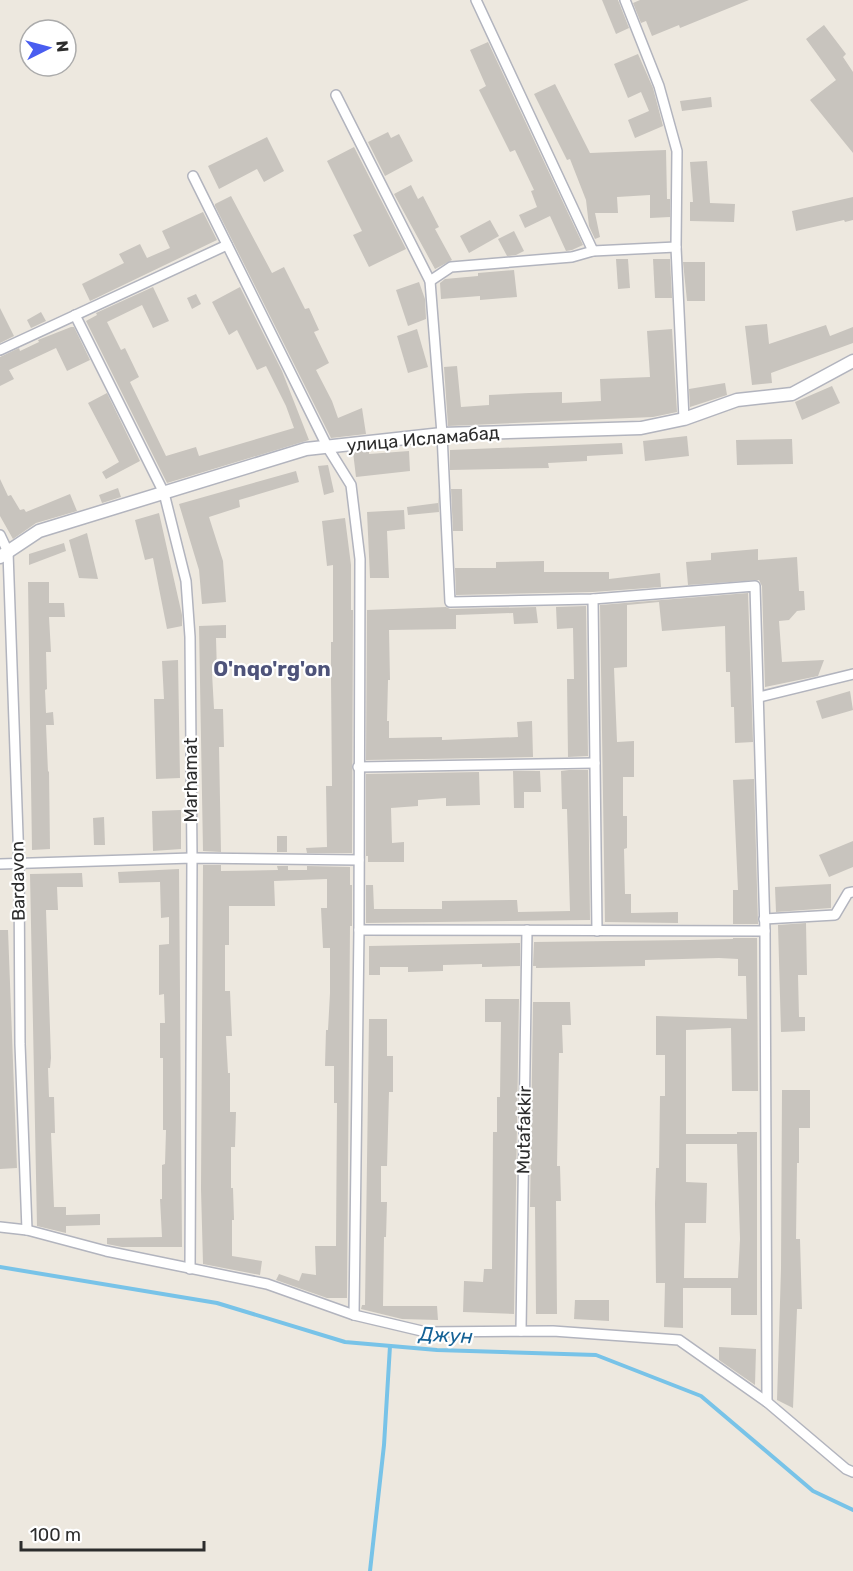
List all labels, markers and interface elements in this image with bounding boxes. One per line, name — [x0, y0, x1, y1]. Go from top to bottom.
north arrow — [18, 18, 78, 78]
text: N — [52, 40, 72, 53]
street label: улица Исламабад — [346, 421, 500, 457]
district label: O'nqo'rg'on — [213, 656, 331, 681]
street label: Marhamat — [180, 738, 202, 822]
street label: Bardavon — [6, 841, 30, 921]
street label: Mutafakkir — [512, 1085, 536, 1174]
water label: Джун — [417, 1322, 473, 1348]
scale bar — [21, 1514, 204, 1552]
text: 100 m — [30, 1524, 81, 1546]

